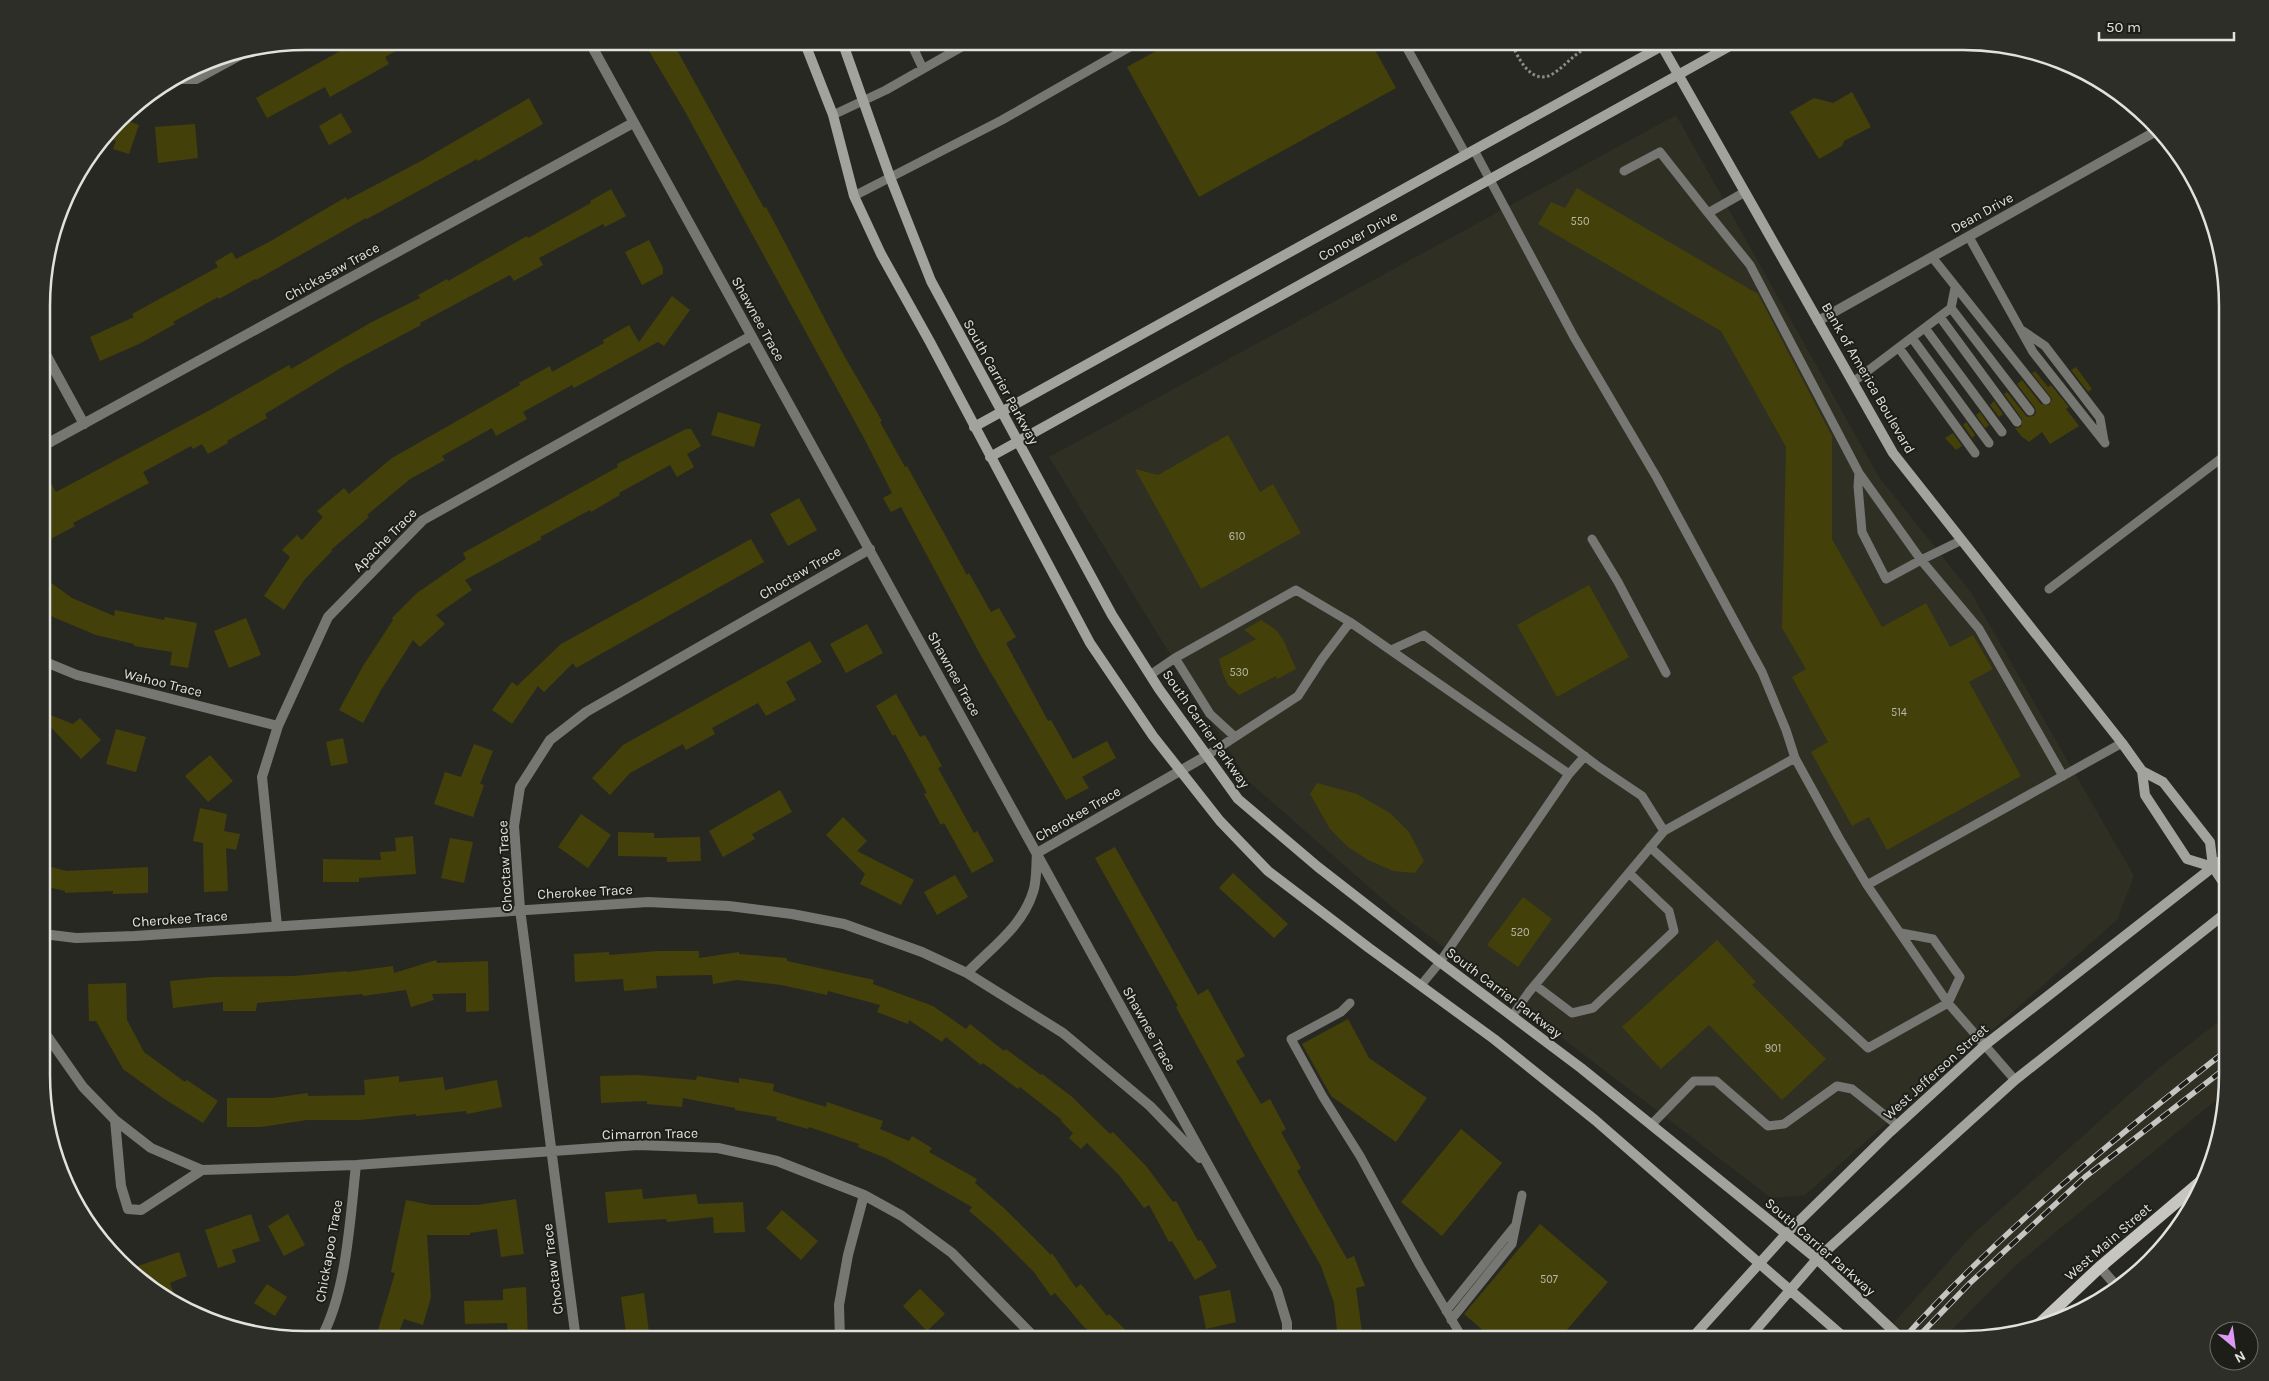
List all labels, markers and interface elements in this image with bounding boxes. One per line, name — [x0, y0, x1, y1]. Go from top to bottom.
scale bar — [2099, 10, 2234, 42]
text: 50 m — [2106, 18, 2141, 36]
street label: Dean Drive — [1948, 189, 2016, 237]
street label: Conover Drive — [1316, 207, 1400, 265]
house number: 550 — [1571, 215, 1589, 228]
street label: Chickasaw Trace — [282, 239, 382, 305]
street label: Shawnee Trace — [728, 274, 788, 364]
street label: Bank of America Boulevard — [1818, 299, 1918, 457]
street label: South Carrier Parkway — [959, 316, 1043, 448]
street label: Apache Trace — [350, 505, 420, 575]
house number: 610 — [1229, 530, 1245, 543]
street label: Choctaw Trace — [756, 543, 844, 603]
street label: Shawnee Trace — [924, 629, 984, 719]
street label: Wahoo Trace — [122, 665, 204, 701]
house number: 530 — [1229, 666, 1249, 679]
street label: South Carrier Parkway — [1159, 667, 1254, 792]
house number: 514 — [1891, 706, 1907, 719]
street label: Cherokee Trace — [1032, 783, 1124, 845]
street label: Choctaw Trace — [494, 820, 516, 912]
street label: Cherokee Trace — [537, 881, 633, 903]
street label: Cherokee Trace — [132, 907, 228, 931]
house number: 520 — [1510, 926, 1530, 939]
street label: South Carrier Parkway — [1443, 944, 1566, 1042]
street label: Shawnee Trace — [1119, 984, 1179, 1074]
street label: West Jefferson Street — [1880, 1020, 1992, 1124]
house number: 901 — [1765, 1042, 1781, 1055]
street label: Cimarron Trace — [602, 1125, 698, 1143]
street label: South Carrier Parkway — [1761, 1194, 1879, 1300]
street label: Chickapoo Trace — [312, 1198, 346, 1304]
street label: West Main Street — [2061, 1200, 2155, 1284]
street label: Choctaw Trace — [539, 1223, 567, 1315]
house number: 507 — [1540, 1273, 1558, 1286]
north arrow — [2209, 1321, 2259, 1371]
text: N — [2232, 1347, 2249, 1367]

